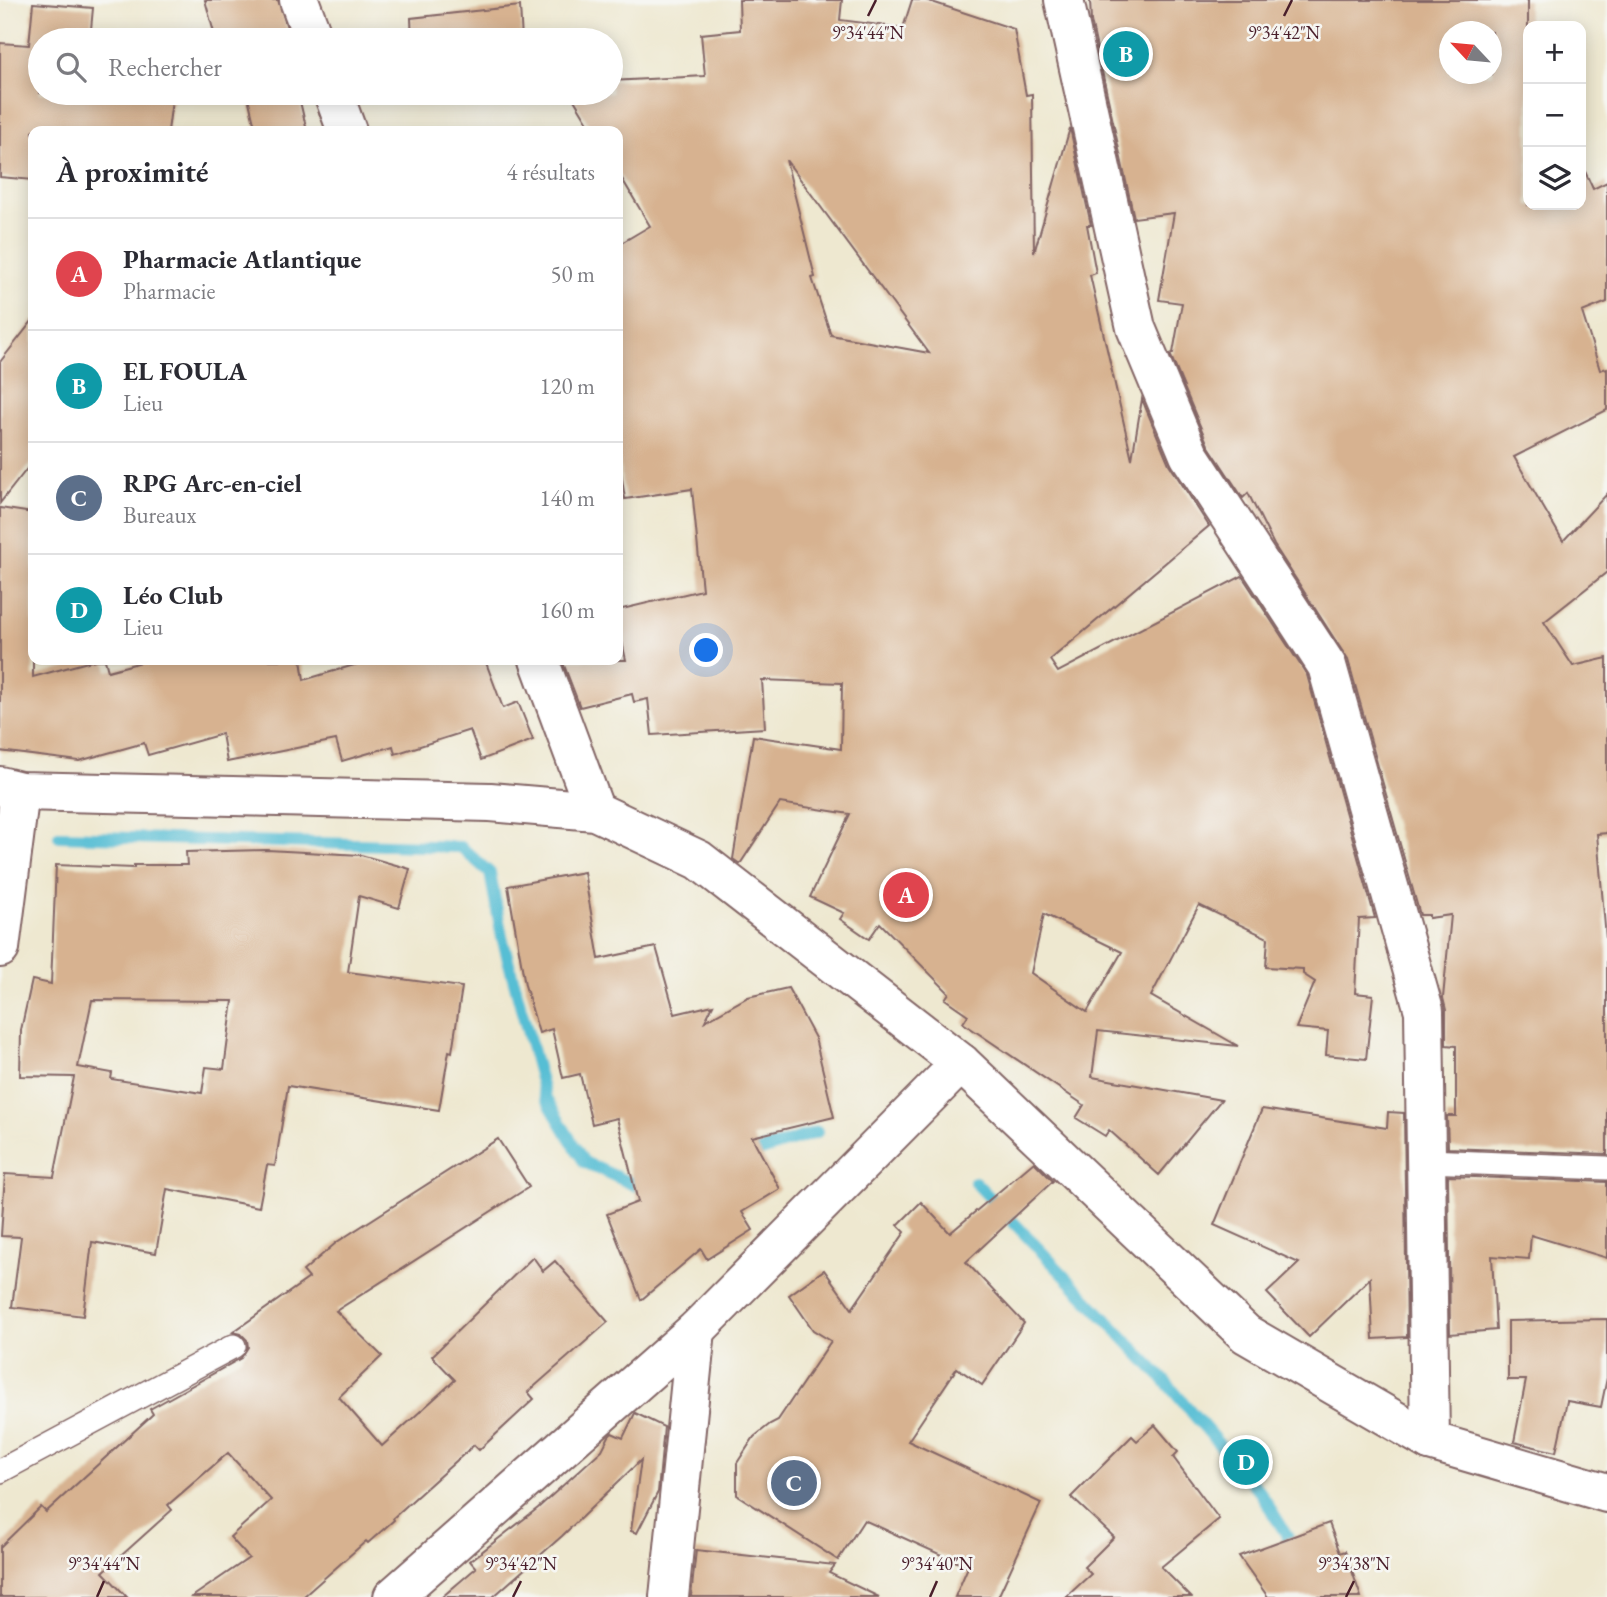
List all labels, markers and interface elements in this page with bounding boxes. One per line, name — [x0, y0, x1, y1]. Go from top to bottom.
text: 9°34'44"N — [832, 21, 905, 44]
text: 9°34'42"N — [1248, 21, 1321, 44]
north arrow — [1439, 21, 1502, 84]
map controls — [1523, 21, 1586, 210]
button: + — [1523, 21, 1586, 84]
search box — [28, 28, 623, 105]
pin: B — [1103, 28, 1149, 80]
icon: search — [52, 48, 90, 86]
text: Rechercher — [108, 50, 222, 84]
button: − — [1523, 84, 1586, 147]
button: layers — [1523, 147, 1586, 210]
text: À proximité — [56, 152, 208, 191]
text: 4 résultats — [507, 157, 595, 187]
text: Pharmacie Atlantique — [123, 242, 361, 276]
text: A — [71, 259, 87, 289]
text: 50 m — [550, 259, 595, 289]
text: Pharmacie — [123, 276, 215, 306]
text: EL FOULA — [123, 354, 247, 388]
text: B — [72, 371, 86, 401]
text: 120 m — [539, 371, 595, 401]
text: Lieu — [123, 388, 163, 418]
text: RPG Arc-en-ciel — [123, 466, 302, 500]
text: C — [71, 483, 87, 513]
text: 140 m — [539, 483, 595, 513]
text: Bureaux — [123, 500, 196, 530]
text: Léo Club — [123, 578, 223, 612]
text: D — [70, 595, 88, 625]
text: 160 m — [539, 595, 595, 625]
text: Lieu — [123, 612, 163, 642]
your location — [689, 633, 723, 667]
pin: A — [883, 869, 929, 921]
pin: D — [1223, 1436, 1269, 1488]
pin: C — [771, 1457, 817, 1509]
text: 9°34'44"N — [68, 1552, 141, 1575]
text: 9°34'42"N — [485, 1552, 558, 1575]
text: 9°34'40"N — [901, 1552, 974, 1575]
text: 9°34'38"N — [1318, 1552, 1391, 1575]

